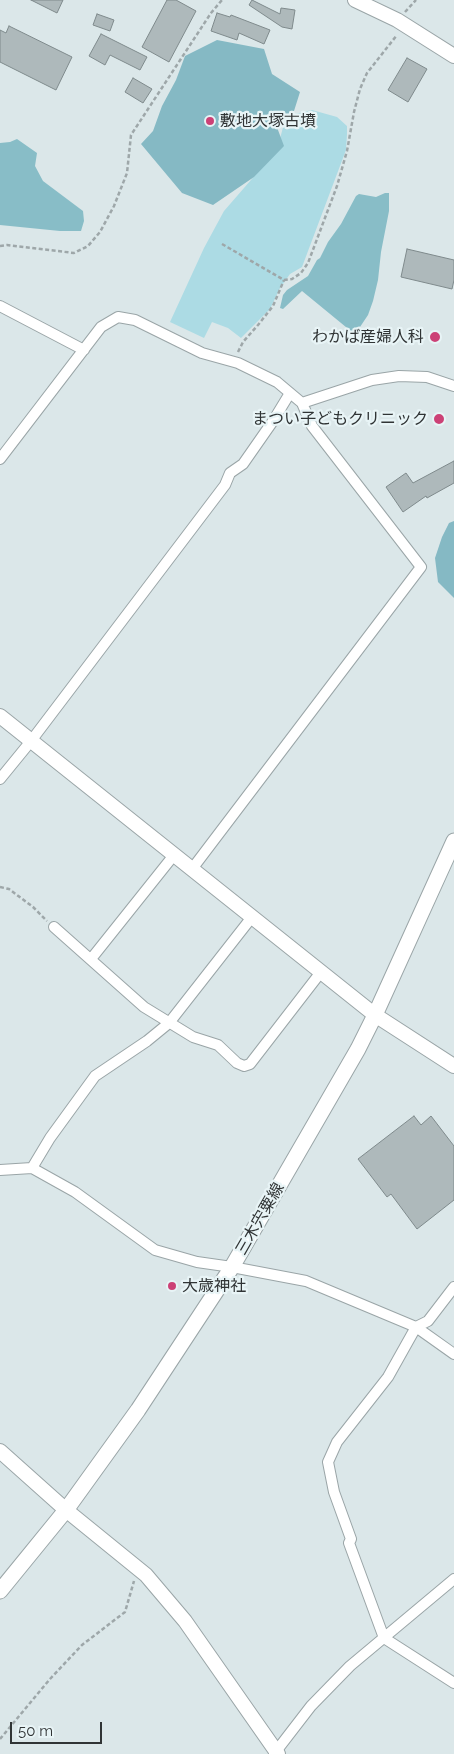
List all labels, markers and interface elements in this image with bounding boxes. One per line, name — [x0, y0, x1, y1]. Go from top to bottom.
place label: 敷地大塚古墳 — [220, 111, 316, 131]
marker: 敷地大塚古墳 — [204, 115, 216, 127]
place label: わかば産婦人科 — [312, 327, 424, 347]
marker: わかば産婦人科 — [428, 330, 442, 344]
place label: まつい子どもクリニック — [252, 409, 428, 429]
marker: まつい子どもクリニック — [432, 412, 446, 426]
street label: 三木宍粟線 — [232, 1180, 288, 1258]
place label: 大歳神社 — [182, 1276, 246, 1296]
marker: 大歳神社 — [166, 1280, 178, 1292]
scale bar — [12, 1712, 105, 1744]
text: 50 m — [18, 1722, 53, 1740]

